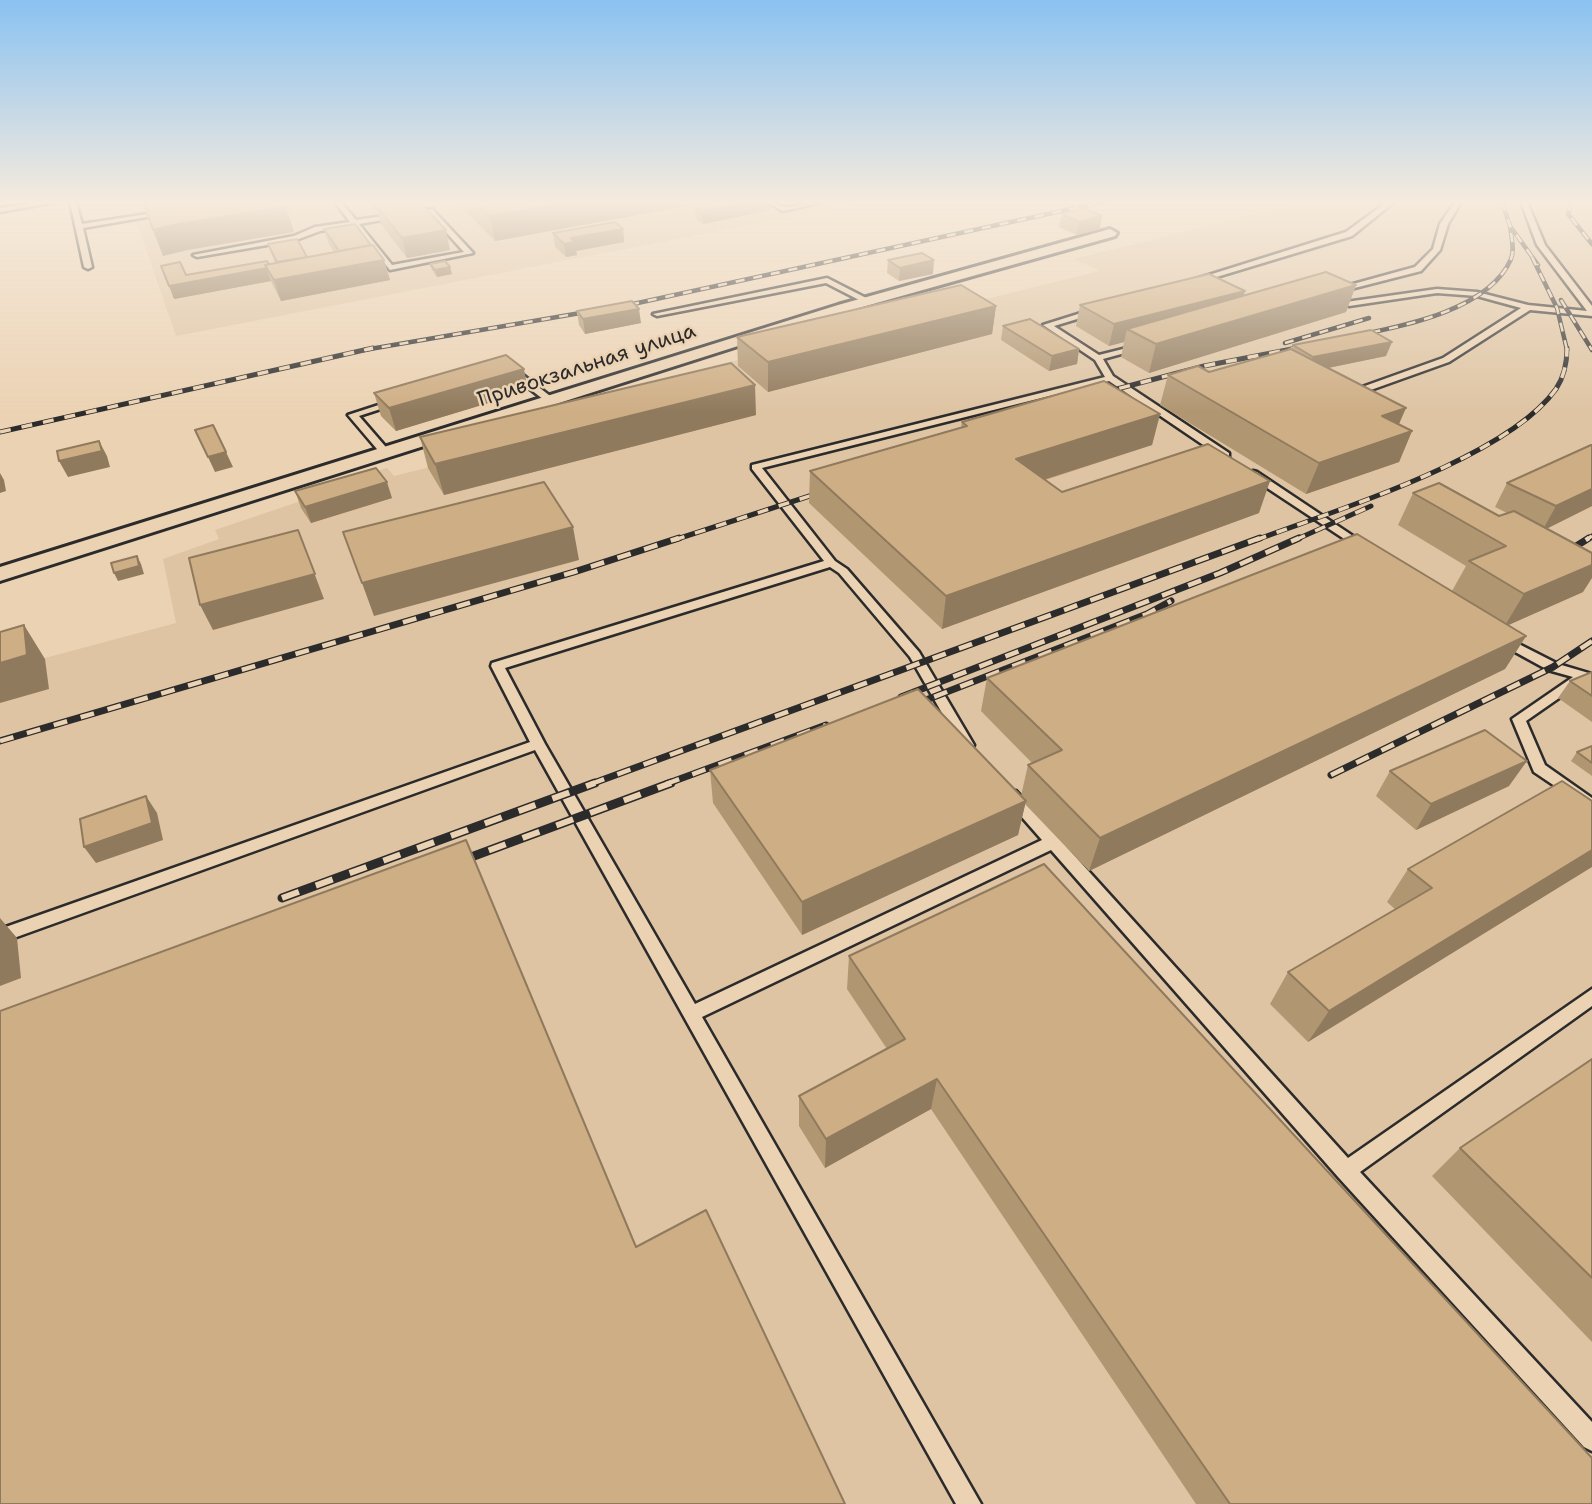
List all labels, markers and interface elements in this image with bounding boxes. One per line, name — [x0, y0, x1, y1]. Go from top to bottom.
street label: Привокзальная улица — [475, 319, 699, 413]

